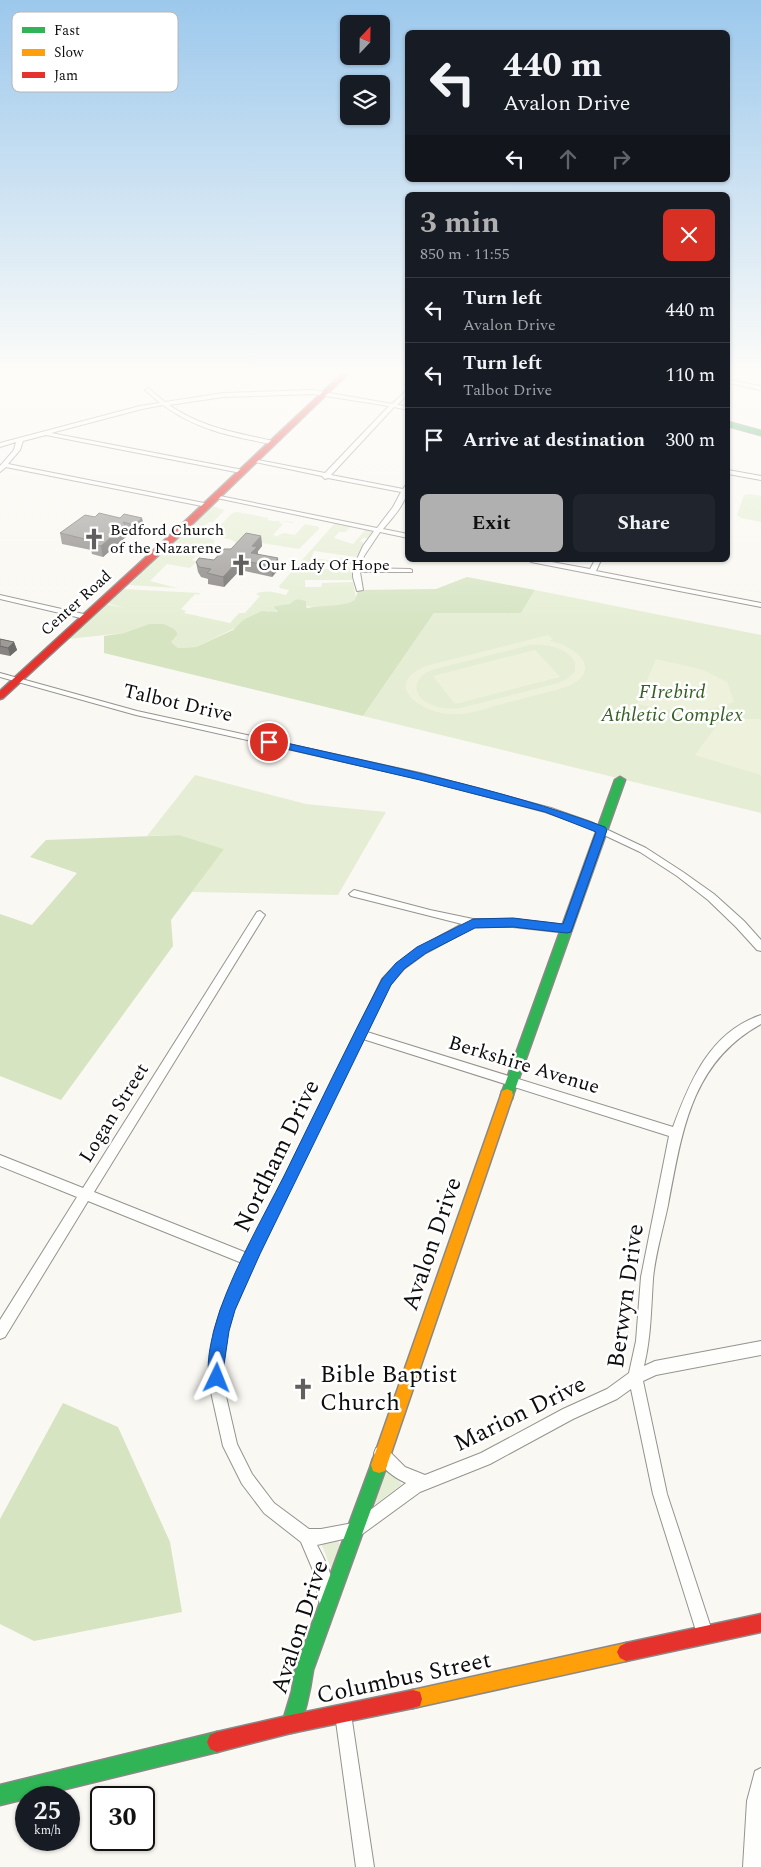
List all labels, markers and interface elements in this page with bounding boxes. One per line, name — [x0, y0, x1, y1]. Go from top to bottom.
legend — [12, 12, 178, 92]
north arrow — [340, 15, 390, 65]
map controls — [340, 15, 390, 125]
text: Fast — [54, 20, 80, 41]
text: 440 m — [503, 39, 602, 92]
text: Slow — [54, 42, 84, 63]
icon: left — [420, 50, 485, 115]
text: Jam — [54, 65, 78, 86]
button: layers — [340, 75, 390, 125]
text: Avalon Drive — [503, 87, 630, 120]
icon: left — [501, 145, 529, 173]
icon: ahead — [554, 145, 582, 173]
icon: right — [607, 145, 635, 173]
text: 3 min — [420, 200, 500, 246]
button: close — [663, 209, 715, 261]
text: 850 m · 11:55 — [420, 242, 510, 266]
text: Turn left — [463, 284, 542, 313]
icon: left — [420, 296, 448, 324]
text: 440 m — [665, 296, 715, 325]
text: Avalon Drive — [463, 313, 556, 337]
text: Turn left — [463, 349, 542, 378]
icon: left — [420, 361, 448, 389]
text: 110 m — [665, 361, 715, 390]
text: Talbot Drive — [463, 378, 552, 402]
icon: arrive — [420, 426, 448, 454]
text: Arrive at destination — [463, 426, 645, 455]
text: 300 m — [665, 426, 715, 455]
button: Exit — [420, 494, 563, 552]
button: Share — [573, 494, 715, 552]
place label: Bedford Church of the Nazarene — [110, 518, 224, 560]
church icon: Bedford Church of the Nazarene — [81, 526, 107, 552]
church icon: Our Lady Of Hope — [228, 552, 254, 578]
place label: Our Lady Of Hope — [258, 553, 390, 577]
street label: Center Road — [35, 564, 117, 642]
street label: Talbot Drive — [120, 676, 236, 730]
park label: FIrebird Athletic Complex — [600, 677, 743, 730]
pin — [248, 721, 290, 763]
icon: arrive — [255, 728, 283, 756]
street label: Berkshire Avenue — [445, 1028, 603, 1102]
street label: Logan Street — [71, 1057, 157, 1169]
street label: Nordham Drive — [224, 1073, 330, 1239]
street label: Avalon Drive — [392, 1172, 472, 1316]
street label: Berwyn Drive — [598, 1221, 654, 1371]
position arrow — [190, 1351, 242, 1403]
place label: Bible Baptist Church — [320, 1357, 457, 1421]
street label: Marion Drive — [448, 1366, 592, 1462]
church icon: Bible Baptist Church — [290, 1376, 316, 1402]
street label: Avalon Drive — [261, 1555, 339, 1699]
street label: Columbus Street — [313, 1642, 495, 1714]
speed limit sign: 30 — [90, 1786, 155, 1851]
text: 25 — [33, 1793, 62, 1831]
text: km/h — [34, 1821, 61, 1840]

